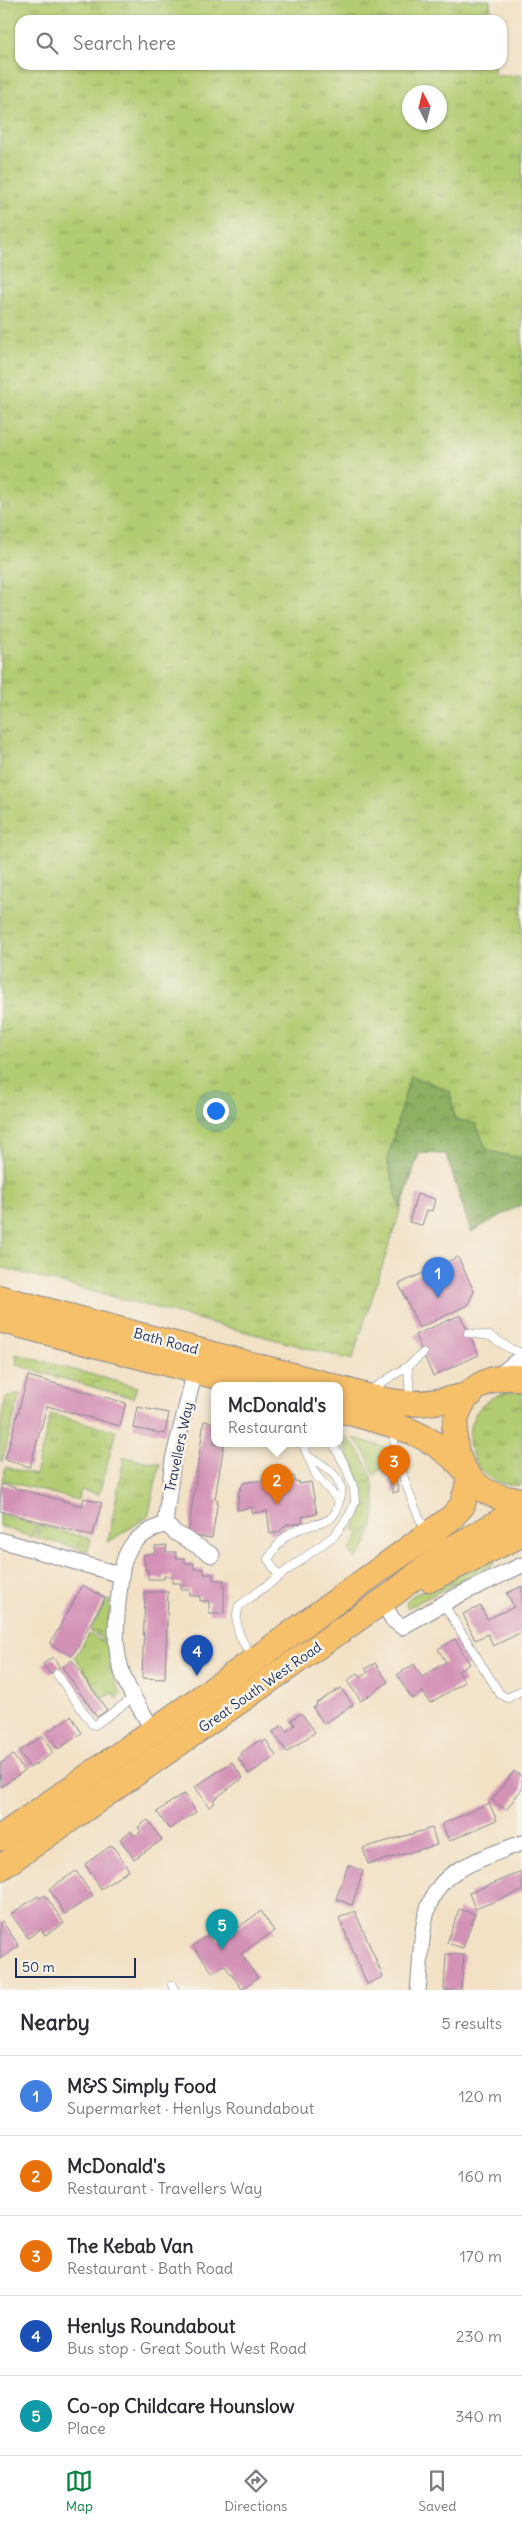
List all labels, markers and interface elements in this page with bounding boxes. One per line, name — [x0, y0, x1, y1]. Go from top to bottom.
search box — [15, 15, 507, 70]
icon: search — [33, 29, 61, 57]
text: Search here — [73, 31, 176, 55]
north arrow — [402, 85, 447, 130]
your location — [203, 1098, 229, 1124]
pin: 1 — [422, 1257, 454, 1298]
street label: Bath Road — [132, 1324, 200, 1358]
popup — [211, 1382, 343, 1447]
text: McDonald's — [228, 1393, 326, 1417]
street label: Travellers Way — [161, 1400, 197, 1494]
text: Restaurant — [228, 1417, 307, 1437]
pin: 3 — [378, 1445, 410, 1486]
pin: 2 — [261, 1464, 293, 1505]
pin: 4 — [181, 1635, 213, 1676]
street label: Great South West Road — [195, 1638, 325, 1736]
pin: 5 — [206, 1909, 238, 1950]
scale bar — [15, 1955, 136, 1978]
text: 50 m — [22, 1958, 55, 1976]
text: Nearby — [20, 2009, 90, 2036]
text: 5 results — [441, 2013, 502, 2033]
text: M&S Simply Food — [67, 2074, 216, 2098]
text: 1 — [33, 2086, 39, 2106]
text: 120 m — [459, 2086, 502, 2106]
text: Supermarket · Henlys Roundabout — [67, 2098, 314, 2118]
text: McDonald's — [67, 2154, 165, 2178]
text: 2 — [32, 2166, 40, 2186]
text: 160 m — [458, 2166, 502, 2186]
text: Restaurant · Travellers Way — [67, 2178, 262, 2198]
text: The Kebab Van — [67, 2234, 193, 2258]
text: 3 — [31, 2246, 41, 2266]
text: 170 m — [459, 2246, 502, 2266]
text: Restaurant · Bath Road — [67, 2258, 233, 2278]
text: Henlys Roundabout — [67, 2314, 235, 2338]
text: 4 — [31, 2326, 41, 2346]
text: 230 m — [456, 2326, 502, 2346]
text: Bus stop · Great South West Road — [67, 2338, 307, 2358]
text: Co-op Childcare Hounslow — [67, 2394, 295, 2418]
text: 5 — [31, 2406, 41, 2426]
text: 340 m — [455, 2406, 502, 2426]
text: Place — [67, 2418, 106, 2438]
tab: Map — [65, 2467, 93, 2515]
tab: Directions — [224, 2467, 287, 2515]
tab: Saved — [418, 2467, 457, 2515]

